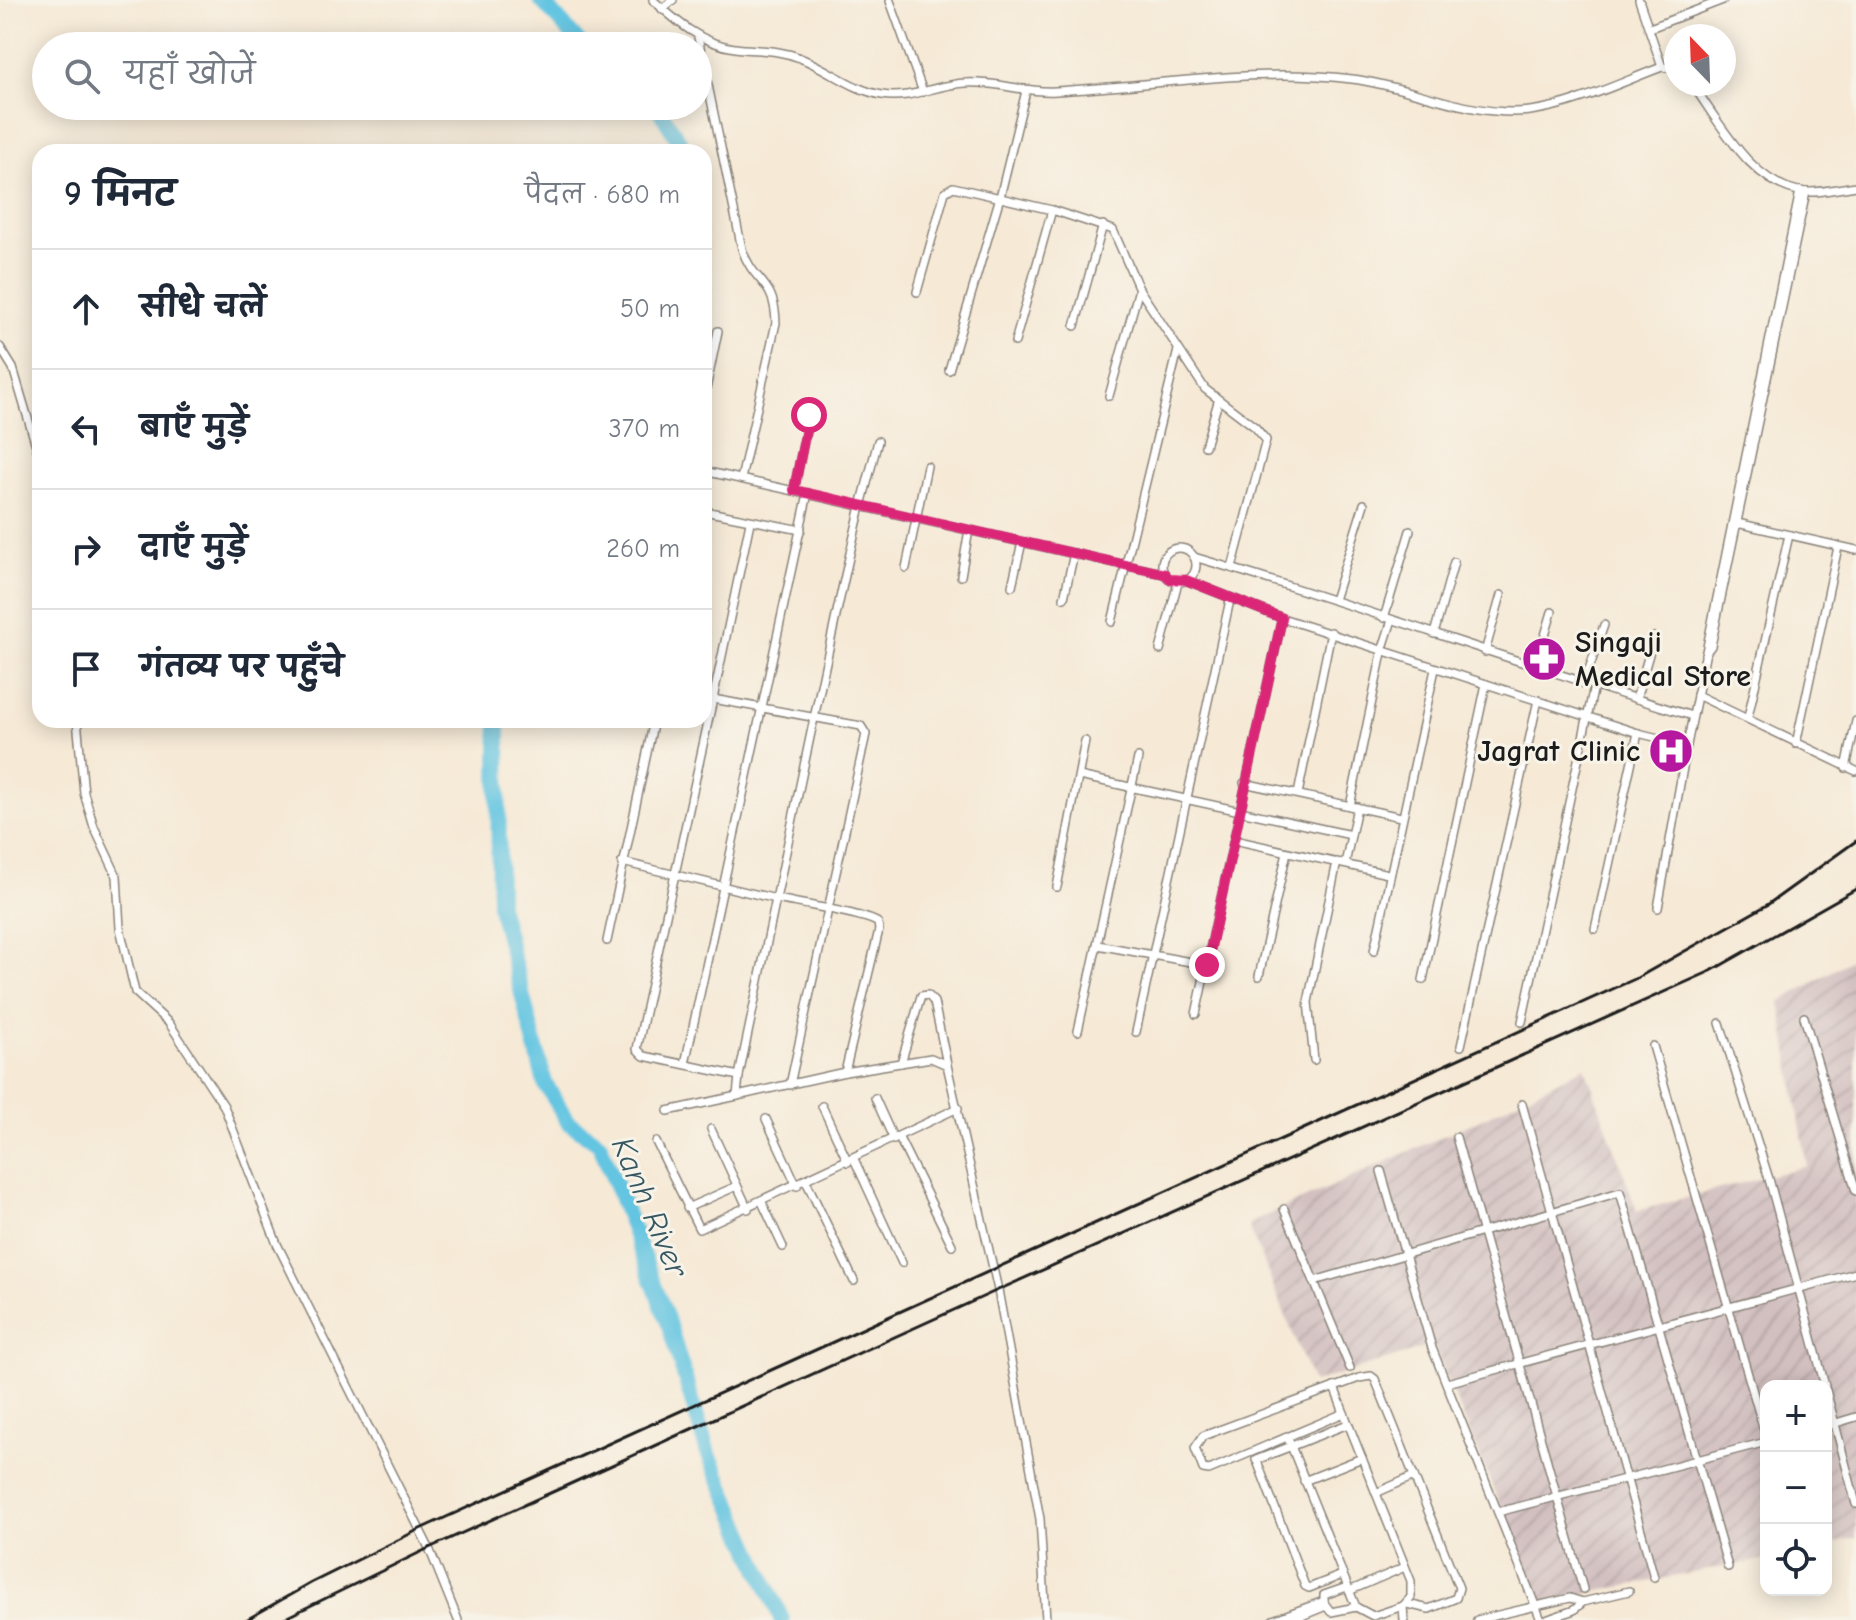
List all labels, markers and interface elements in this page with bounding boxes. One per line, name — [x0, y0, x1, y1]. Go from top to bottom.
north arrow — [1664, 24, 1736, 96]
search box — [32, 32, 712, 120]
icon: search — [60, 54, 104, 98]
text: यहाँ खोजें — [124, 57, 255, 92]
text: 9 मिनट — [64, 174, 176, 214]
text: पैदल · 680 m — [524, 180, 680, 210]
icon: ahead — [64, 287, 108, 331]
text: सीधे चलें — [140, 290, 266, 325]
text: 50 m — [620, 294, 680, 324]
route start — [791, 397, 827, 433]
icon: left — [64, 407, 108, 451]
text: बाएँ मुड़ें — [140, 410, 248, 445]
text: 370 m — [609, 414, 680, 444]
icon: right — [64, 527, 108, 571]
text: दाएँ मुड़ें — [140, 530, 247, 565]
text: 260 m — [606, 534, 680, 564]
place label: Singaji Medical Store — [1575, 625, 1751, 694]
pharmacy icon: Singaji Medical Store — [1520, 635, 1568, 683]
icon: arrive — [64, 647, 108, 691]
text: गंतव्य पर पहुँचे — [140, 650, 344, 685]
hospital icon: Jagrat Clinic — [1647, 727, 1695, 775]
place label: Jagrat Clinic — [1477, 734, 1640, 769]
route end — [1189, 947, 1225, 983]
water label: Kanh River — [604, 1131, 697, 1284]
map controls — [1760, 1380, 1832, 1596]
button: + — [1760, 1380, 1832, 1452]
button: − — [1760, 1452, 1832, 1524]
button: locate — [1760, 1524, 1832, 1596]

